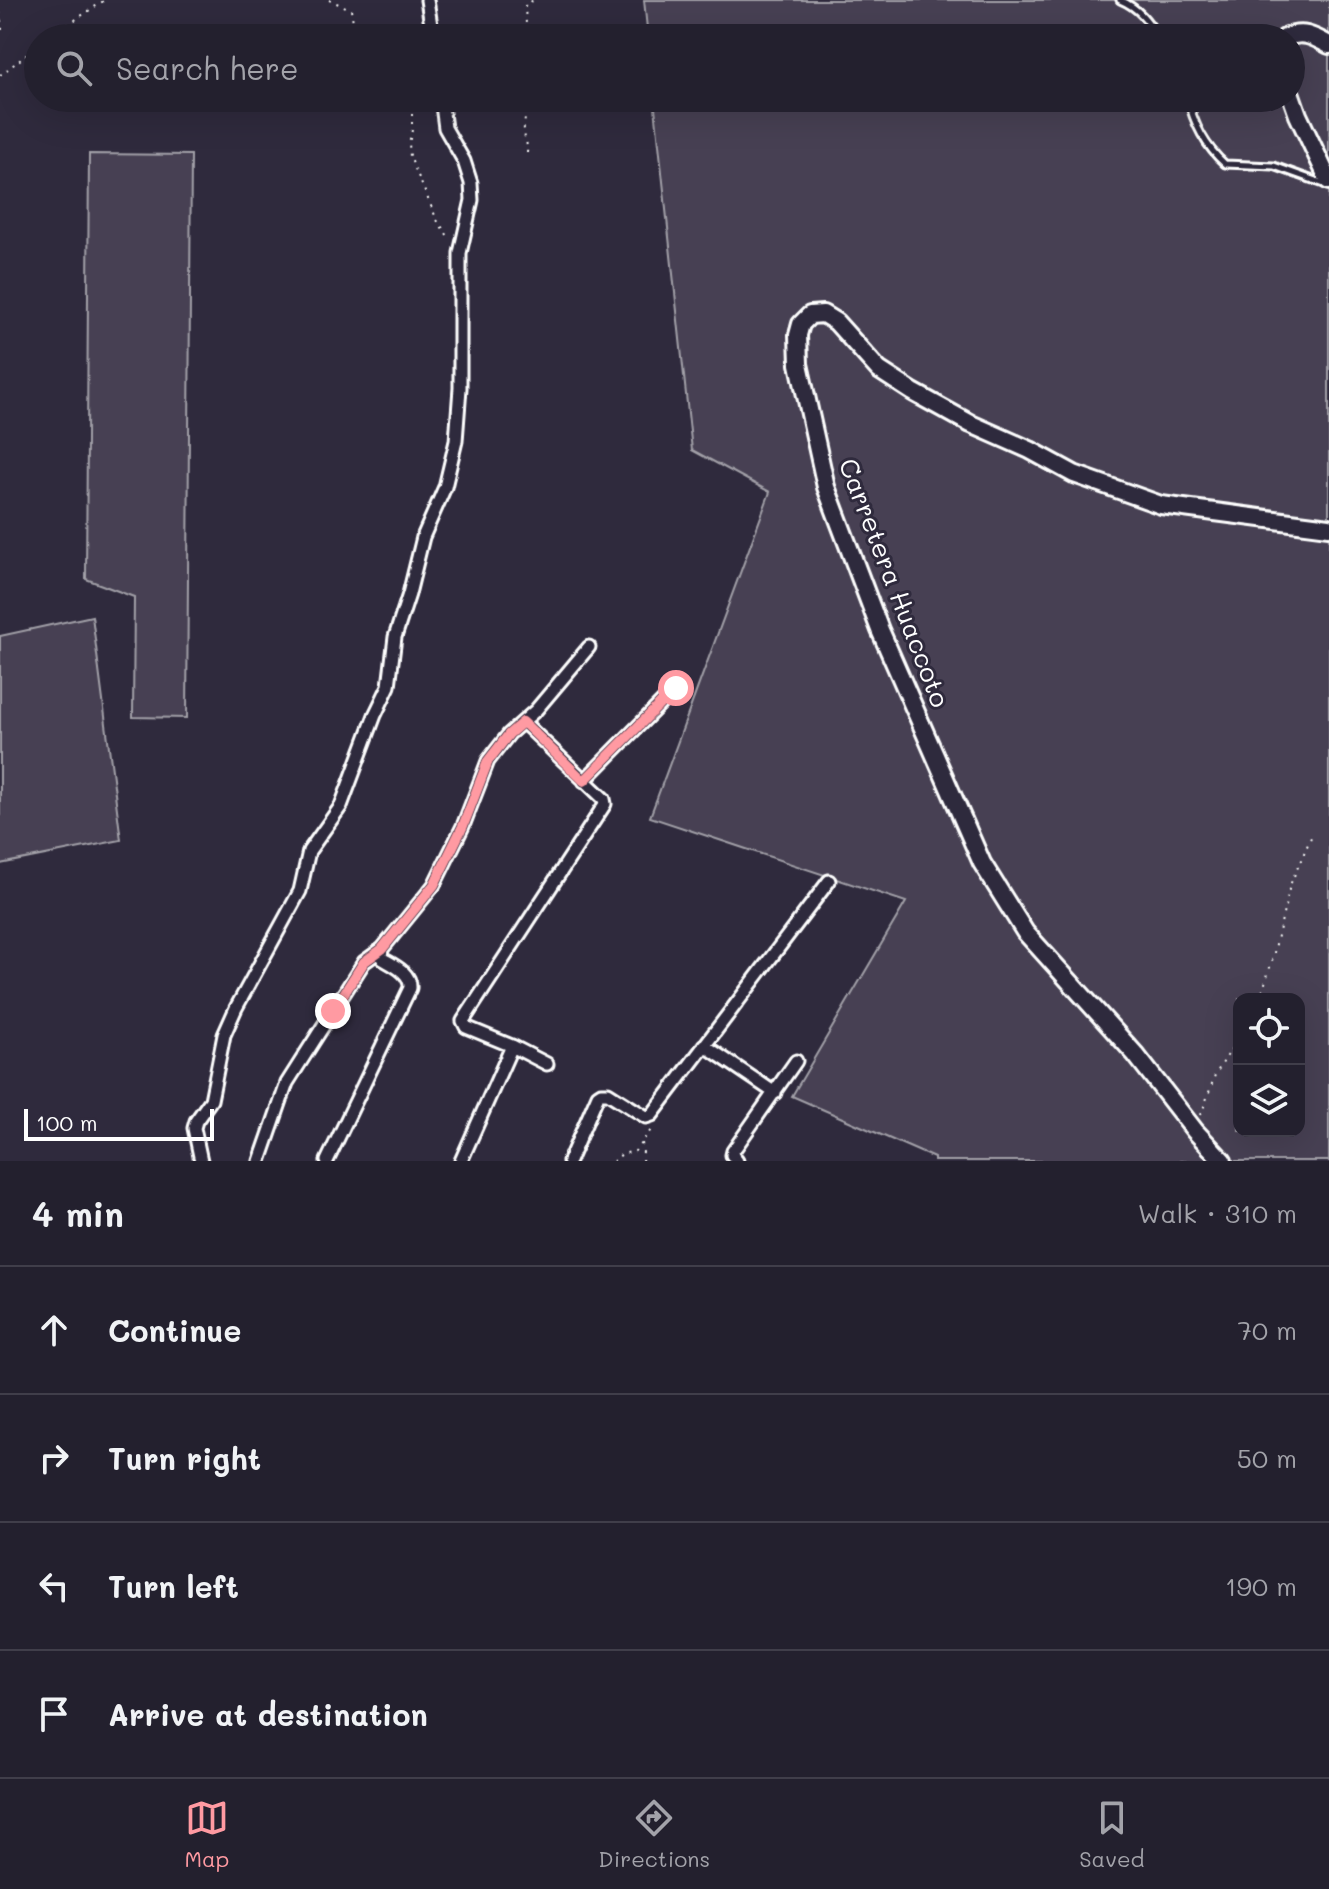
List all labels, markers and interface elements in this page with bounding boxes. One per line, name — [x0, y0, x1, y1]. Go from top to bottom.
search box — [24, 24, 1305, 112]
icon: search — [52, 46, 96, 90]
text: Search here — [116, 48, 299, 88]
street label: Carretera Huaccoto — [832, 453, 958, 712]
route start — [658, 670, 694, 706]
route end — [315, 993, 351, 1029]
map controls — [1233, 993, 1305, 1137]
button: locate — [1233, 993, 1305, 1065]
button: layers — [1233, 1065, 1305, 1137]
scale bar — [24, 1105, 214, 1141]
text: 100 m — [36, 1108, 98, 1137]
text: 4 min — [32, 1191, 124, 1236]
text: Walk · 310 m — [1138, 1196, 1297, 1230]
icon: ahead — [32, 1308, 76, 1352]
text: Continue — [108, 1310, 241, 1350]
text: 70 m — [1237, 1313, 1297, 1347]
icon: right — [32, 1436, 76, 1480]
text: Turn right — [108, 1438, 261, 1478]
text: 50 m — [1237, 1441, 1297, 1475]
icon: left — [32, 1564, 76, 1608]
text: Turn left — [108, 1566, 239, 1606]
text: 190 m — [1225, 1569, 1297, 1603]
icon: arrive — [32, 1692, 76, 1736]
text: Arrive at destination — [108, 1694, 428, 1734]
tab: Map — [185, 1796, 229, 1873]
tab: Directions — [598, 1796, 710, 1873]
tab: Saved — [1079, 1796, 1144, 1873]

